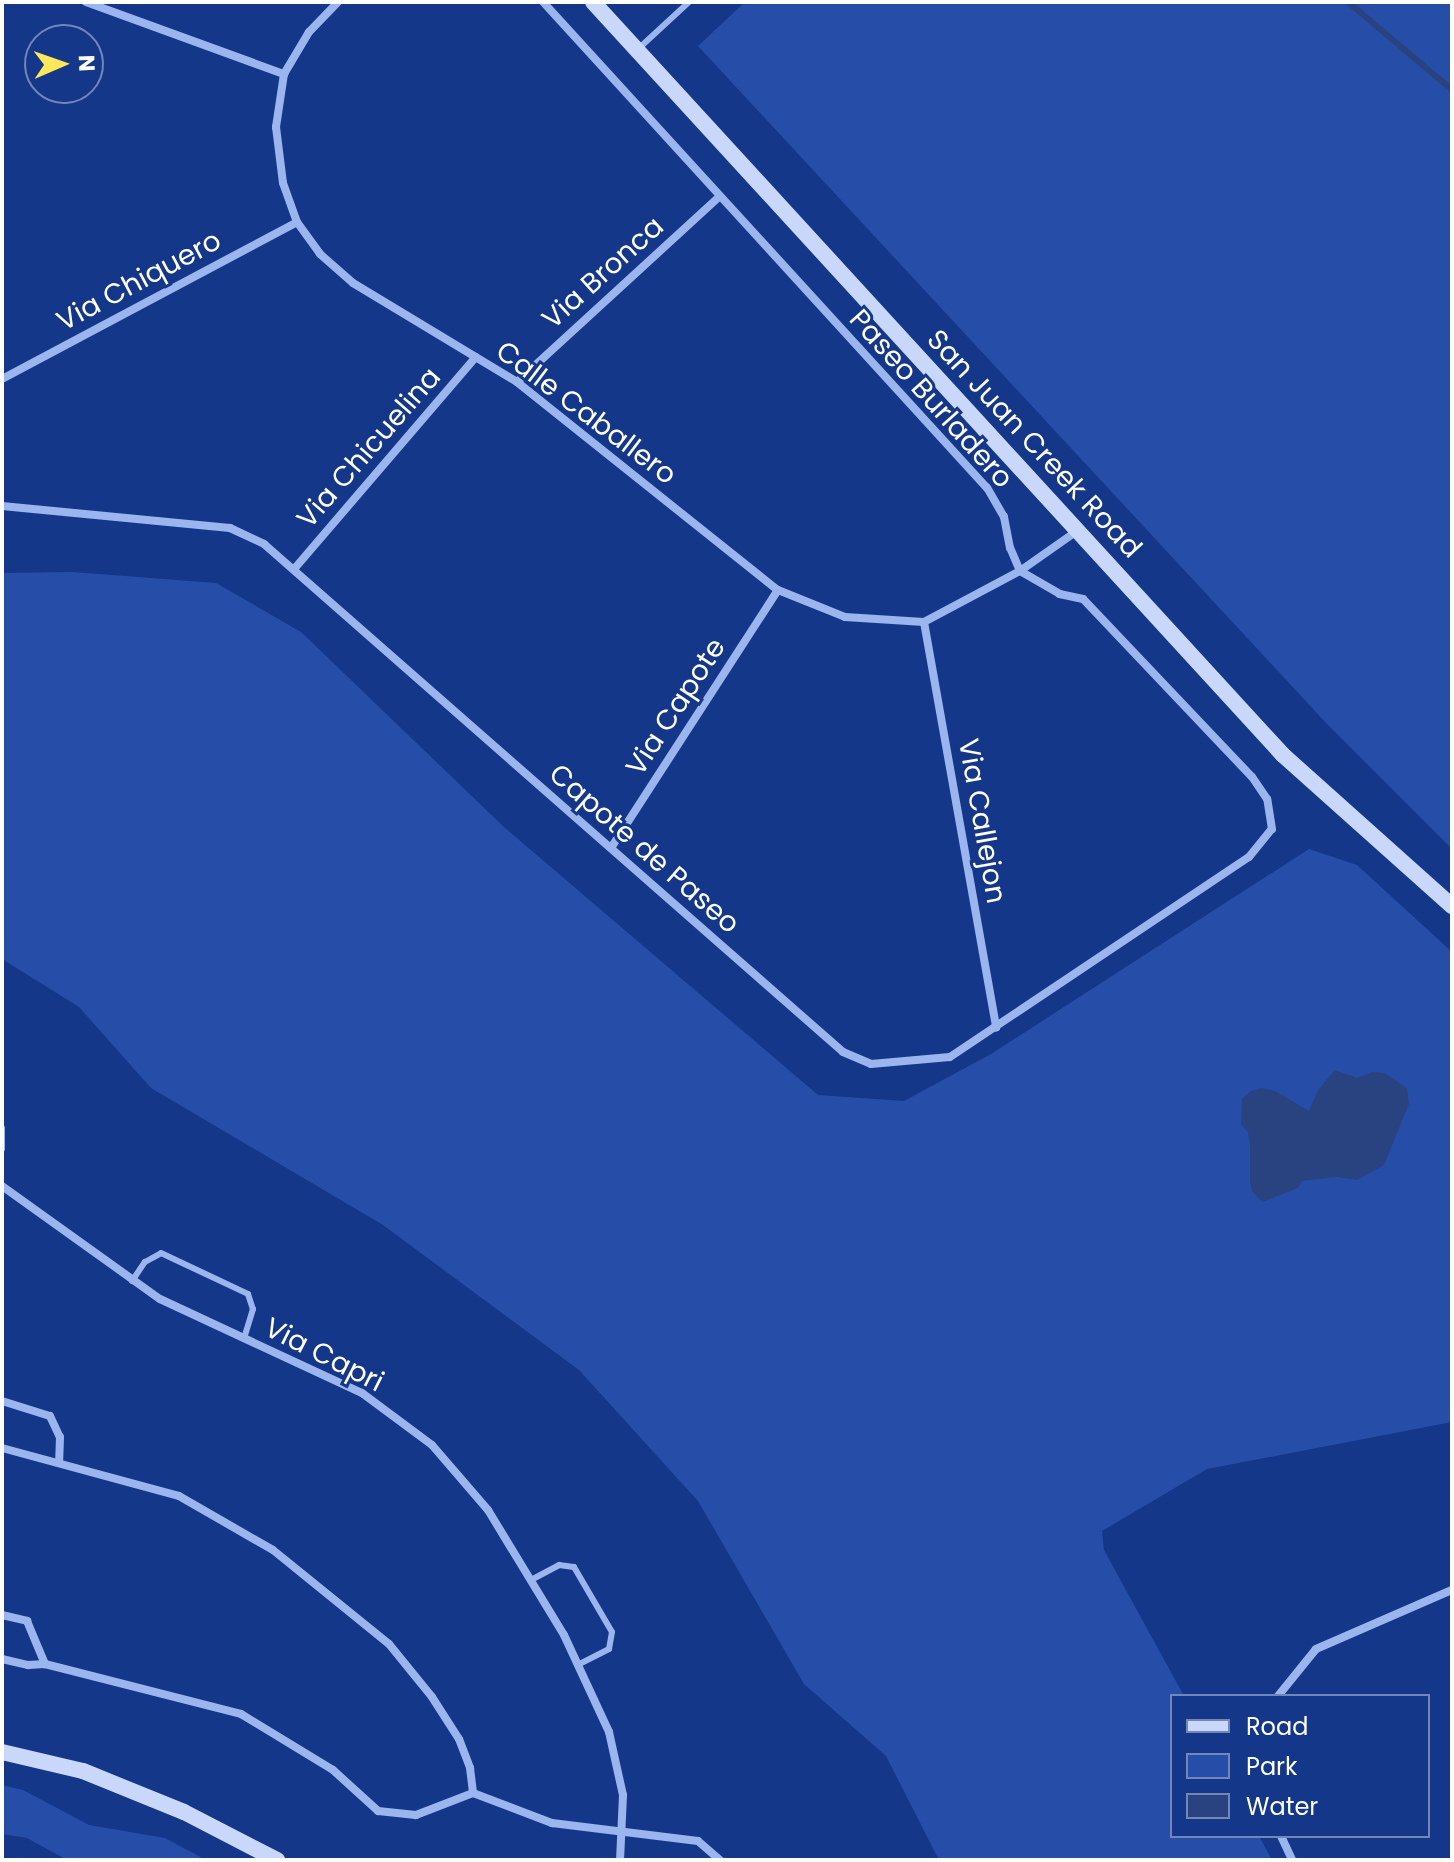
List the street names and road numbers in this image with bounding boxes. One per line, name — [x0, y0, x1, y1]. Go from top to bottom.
street label: Via Bronca — [535, 210, 671, 336]
street label: Via Chiquero — [51, 224, 227, 338]
street label: Paseo Burladero — [842, 303, 1020, 495]
street label: San Juan Creek Road — [920, 323, 1148, 565]
street label: Calle Caballero — [489, 334, 683, 492]
street label: Via Chicuelina — [290, 361, 448, 535]
street label: Via Capote — [619, 632, 733, 782]
street label: Via Callejon — [951, 736, 1013, 906]
street label: Capote de Paseo — [542, 757, 746, 941]
street label: Via Capri — [259, 1311, 389, 1399]

